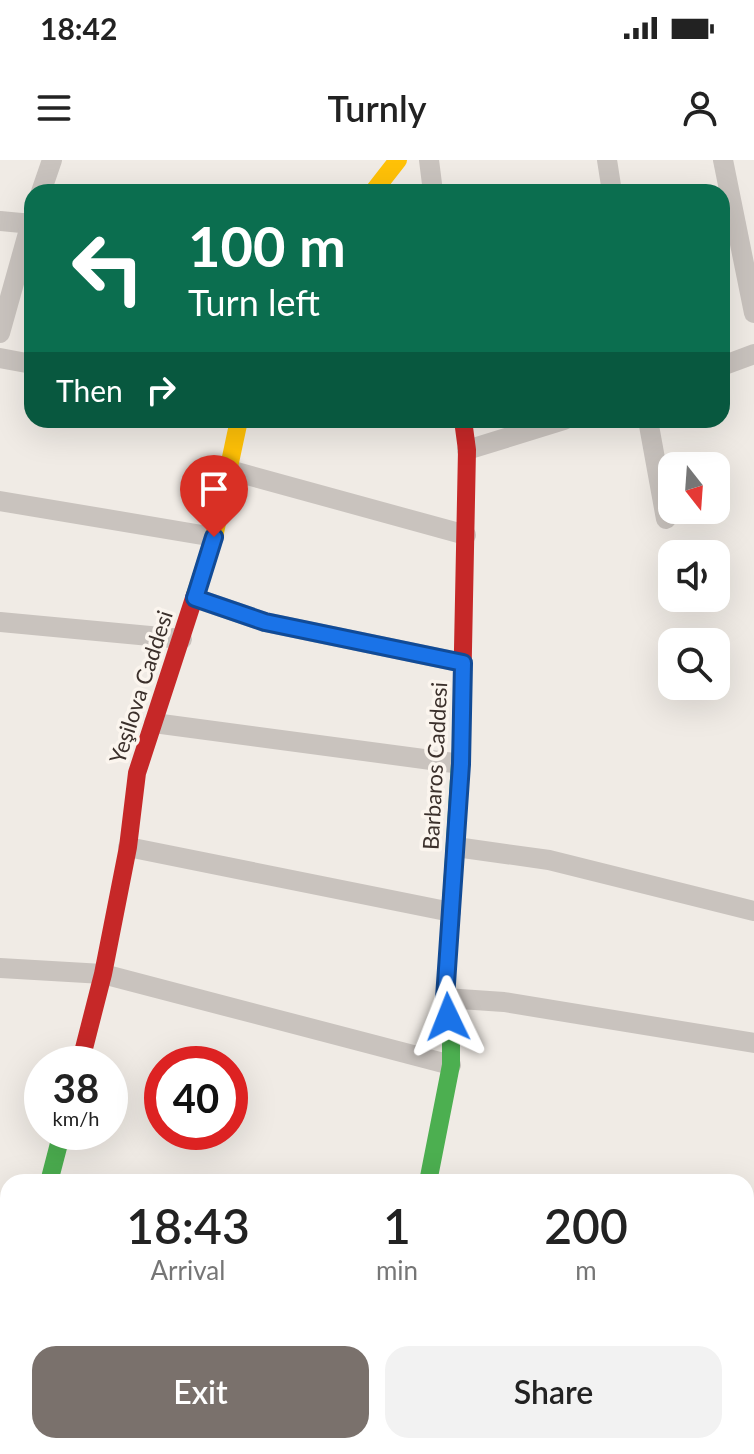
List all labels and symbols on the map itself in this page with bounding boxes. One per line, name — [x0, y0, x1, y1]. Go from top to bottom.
north arrow — [658, 452, 730, 524]
pin — [180, 455, 248, 537]
street label: Yeşilova Caddesi — [103, 607, 178, 767]
street label: Barbaros Caddesi — [417, 681, 452, 851]
position arrow — [406, 975, 490, 1059]
speed limit sign: 40 — [144, 1046, 248, 1150]

